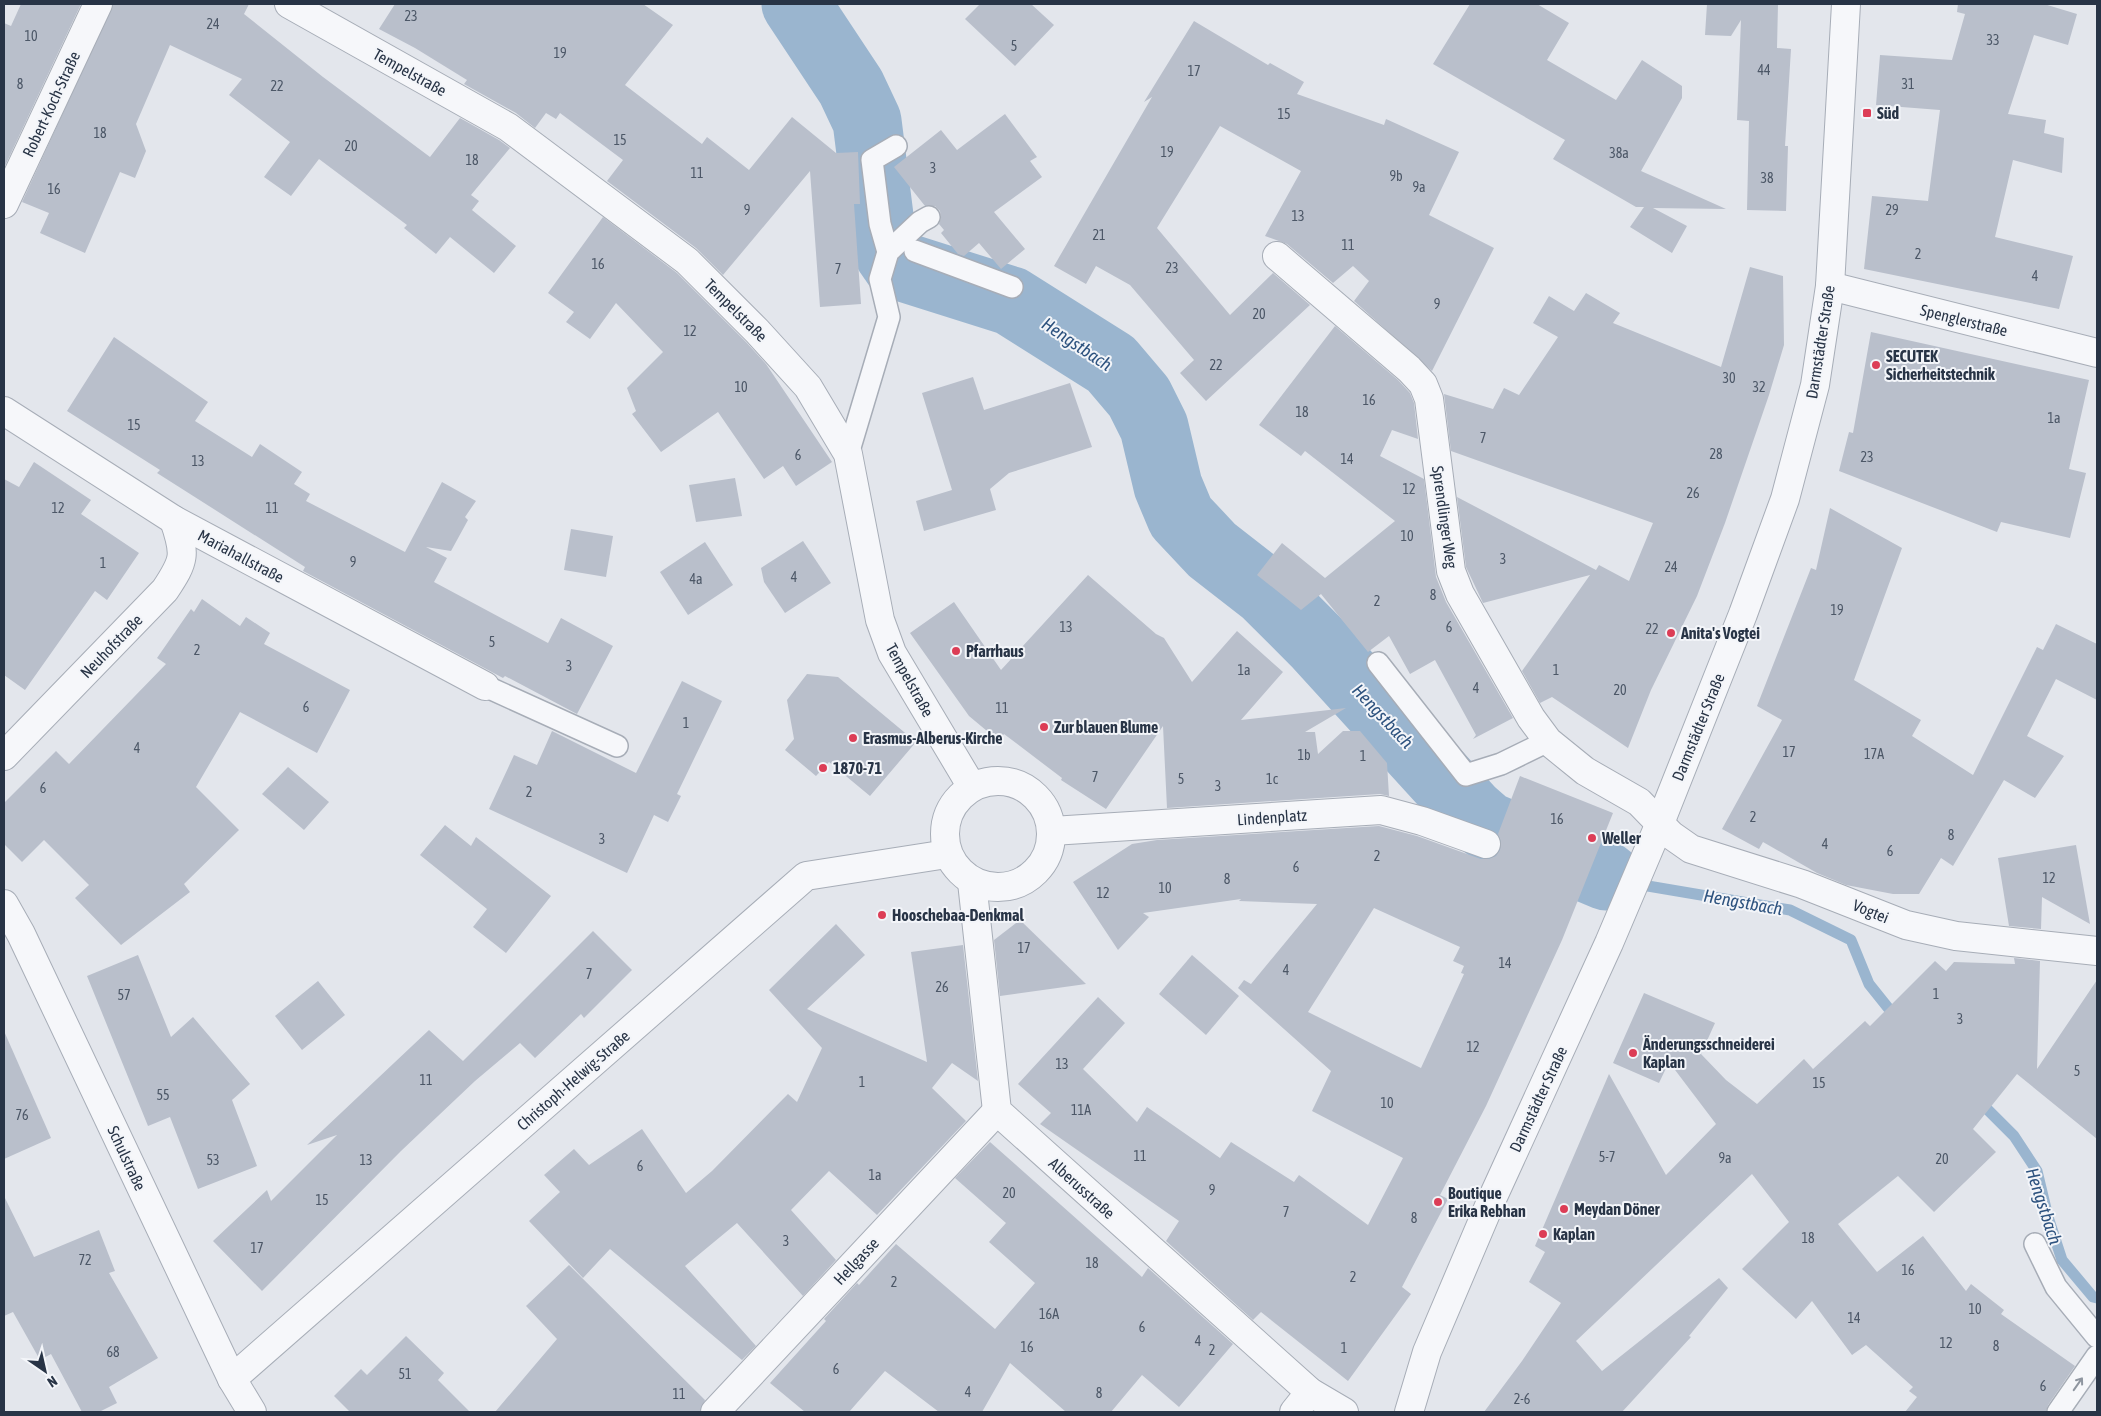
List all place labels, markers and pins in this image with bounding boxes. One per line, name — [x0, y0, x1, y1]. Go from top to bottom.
place label: Süd — [1877, 104, 1899, 122]
marker: Süd — [1861, 107, 1873, 119]
place label: SECUTEK Sicherheitstechnik — [1886, 347, 1996, 383]
marker: SECUTEK Sicherheitstechnik — [1870, 359, 1882, 371]
place label: Anita's Vogtei — [1680, 624, 1760, 642]
marker: Anita's Vogtei — [1665, 627, 1677, 639]
place label: Pfarrhaus — [966, 642, 1024, 660]
marker: Pfarrhaus — [950, 645, 962, 657]
place label: Zur blauen Blume — [1054, 718, 1158, 736]
marker: Zur blauen Blume — [1038, 721, 1050, 733]
place label: Erasmus-Alberus-Kirche — [863, 729, 1002, 747]
marker: Erasmus-Alberus-Kirche — [847, 732, 859, 744]
place label: 1870-71 — [833, 759, 883, 777]
marker: 1870-71 — [817, 762, 829, 774]
place label: Weller — [1601, 829, 1641, 847]
marker: Weller — [1586, 832, 1598, 844]
place label: Hooschebaa-Denkmal — [892, 906, 1024, 924]
marker: Hooschebaa-Denkmal — [876, 909, 888, 921]
place label: Änderungsschneiderei Kaplan — [1642, 1035, 1775, 1071]
marker: Änderungsschneiderei Kaplan — [1627, 1047, 1639, 1059]
place label: Boutique Erika Rebhan — [1448, 1184, 1526, 1220]
marker: Boutique Erika Rebhan — [1432, 1196, 1444, 1208]
place label: Meydan Döner — [1574, 1200, 1660, 1218]
marker: Meydan Döner — [1558, 1203, 1570, 1215]
place label: Kaplan — [1553, 1225, 1595, 1243]
marker: Kaplan — [1537, 1228, 1549, 1240]

